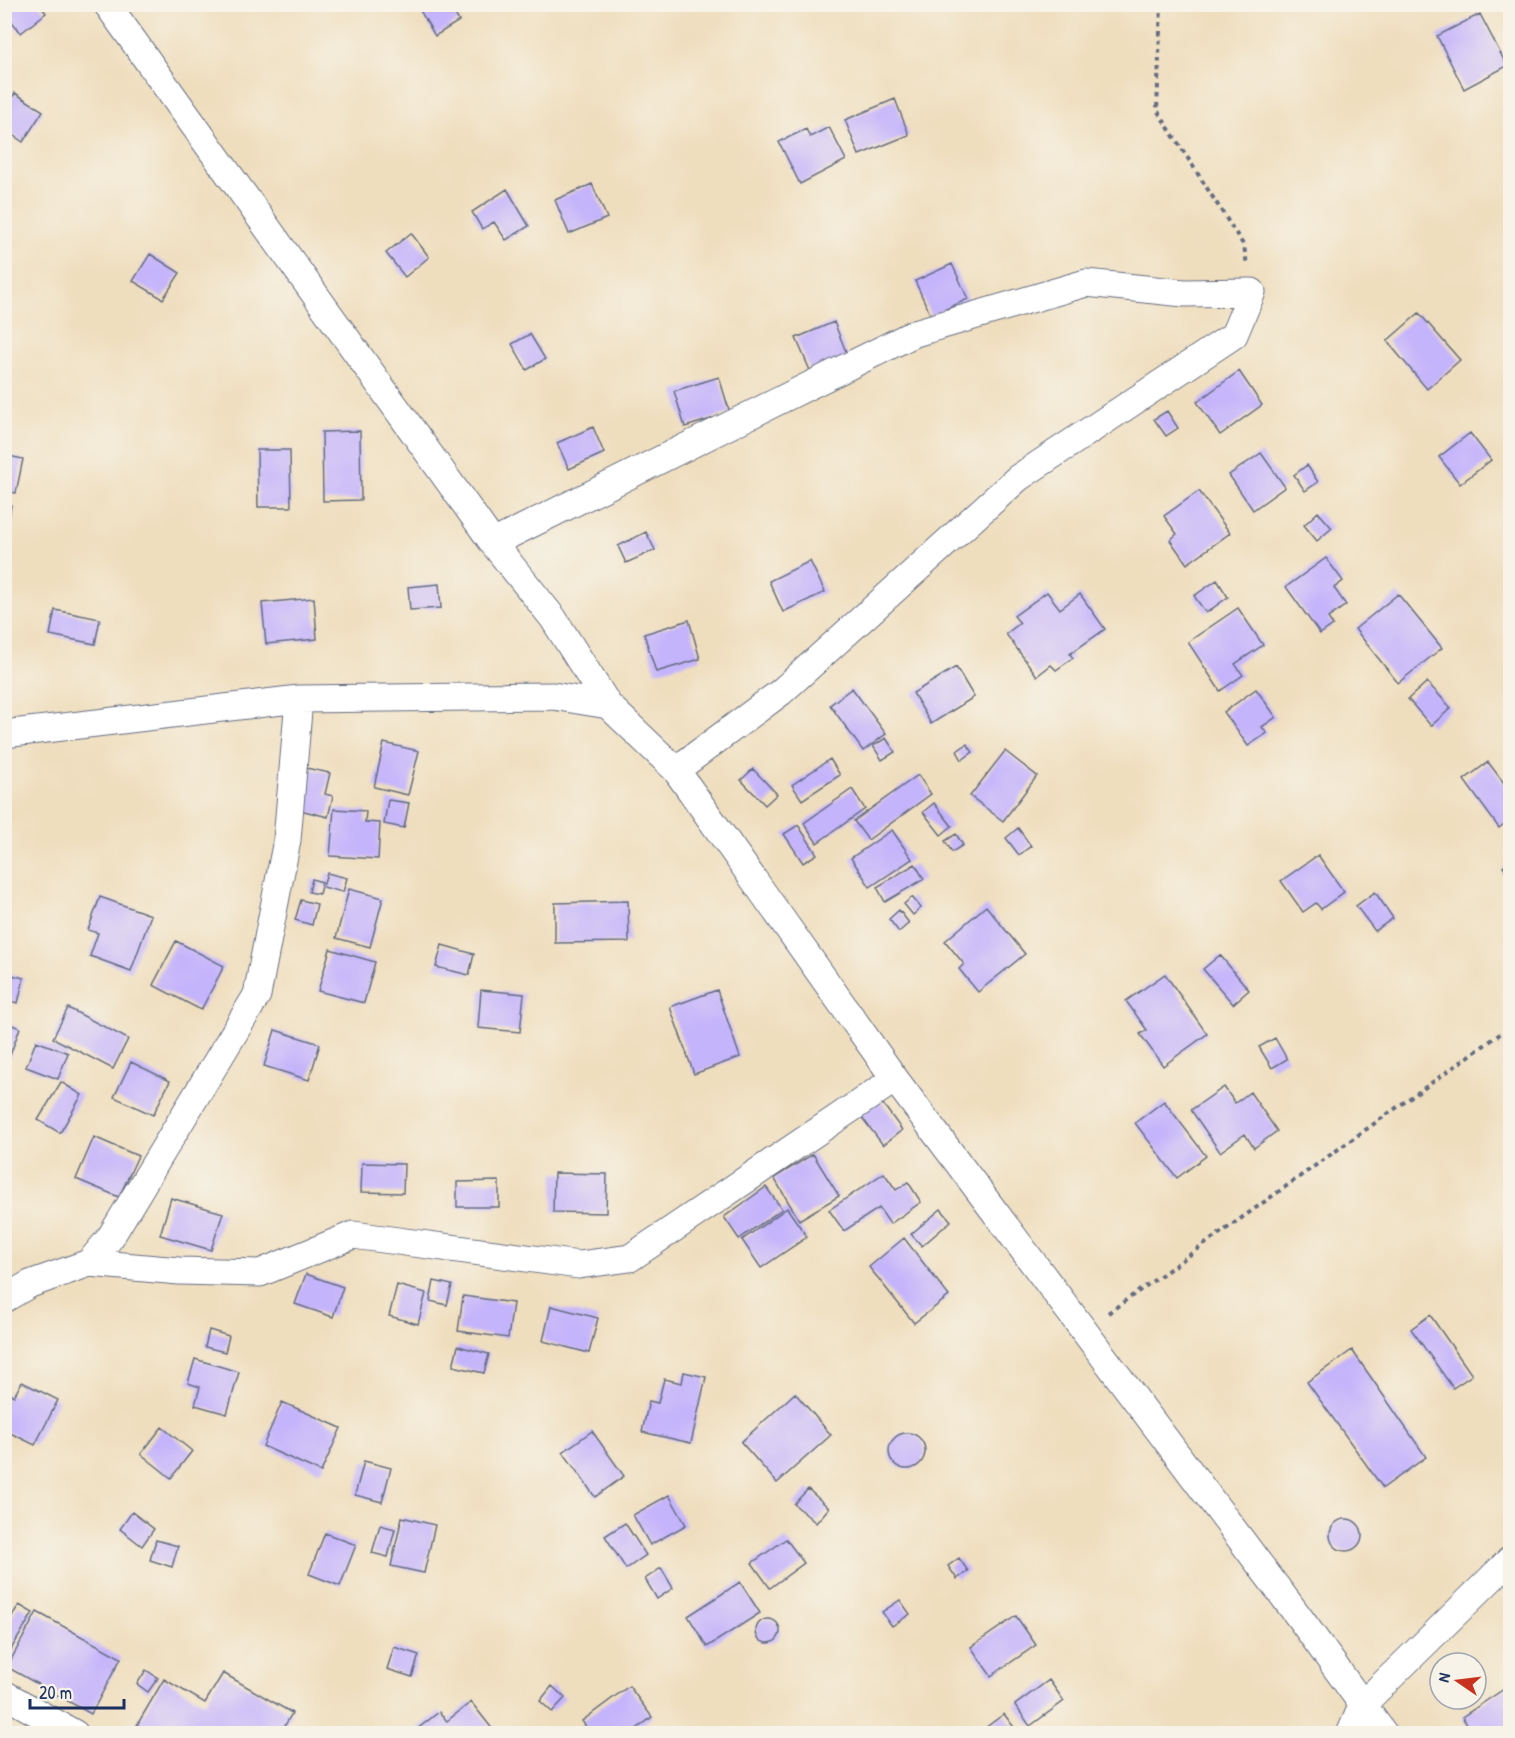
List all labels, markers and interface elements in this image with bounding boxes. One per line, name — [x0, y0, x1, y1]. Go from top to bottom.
north arrow — [1428, 1651, 1488, 1711]
text: N — [1432, 1670, 1455, 1684]
scale bar — [30, 1672, 124, 1710]
text: 20 m — [39, 1680, 72, 1705]

